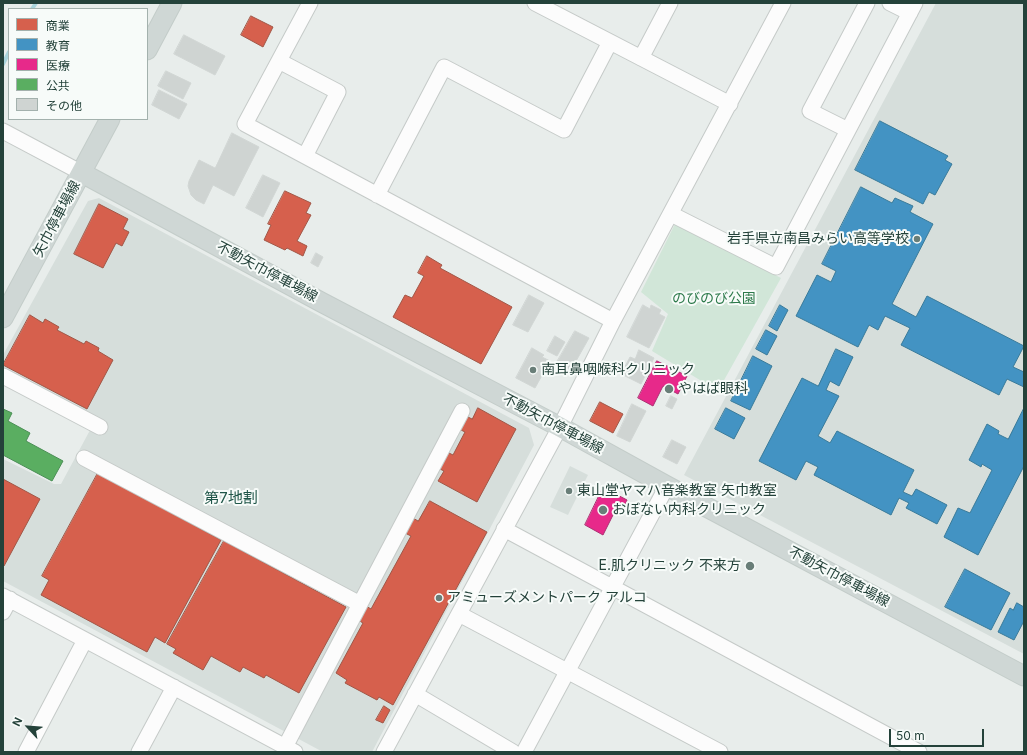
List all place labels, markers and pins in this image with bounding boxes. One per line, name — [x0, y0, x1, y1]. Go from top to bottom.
place label: 岩手県立南昌みらい高等学校 — [727, 231, 909, 247]
marker: 岩手県立南昌みらい高等学校 — [912, 234, 922, 244]
place label: 南耳鼻咽喉科クリニック — [541, 362, 695, 378]
marker: 南耳鼻咽喉科クリニック — [528, 365, 538, 375]
place label: やはば眼科 — [678, 381, 748, 397]
marker: やはば眼科 — [663, 383, 675, 395]
place label: 東山堂ヤマハ音楽教室 矢巾教室 — [577, 483, 777, 499]
marker: 東山堂ヤマハ音楽教室 矢巾教室 — [564, 486, 574, 496]
place label: おぼない内科クリニック — [612, 502, 766, 518]
marker: おぼない内科クリニック — [597, 504, 609, 516]
place label: E.肌クリニック 不来方 — [599, 558, 741, 574]
marker: E.肌クリニック 不来方 — [744, 560, 756, 572]
place label: アミューズメントパーク アルコ — [447, 590, 647, 606]
marker: アミューズメントパーク アルコ — [434, 593, 444, 603]

